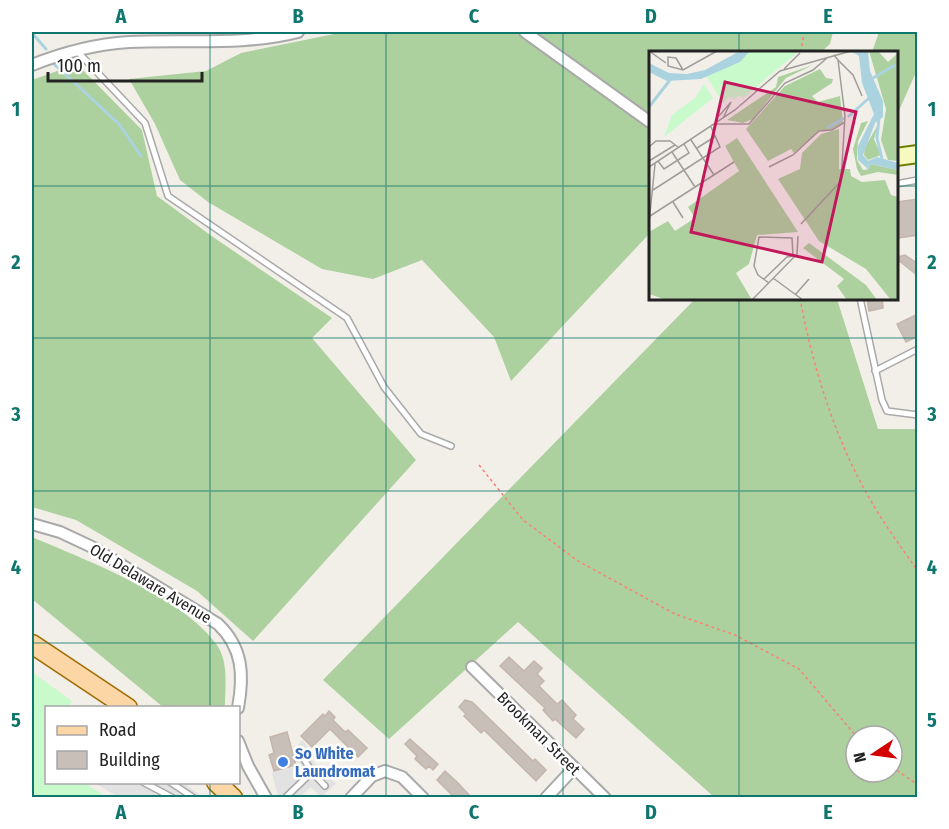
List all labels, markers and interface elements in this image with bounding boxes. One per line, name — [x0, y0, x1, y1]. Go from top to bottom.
text: A — [115, 4, 128, 28]
text: B — [292, 4, 304, 28]
text: C — [469, 4, 480, 28]
text: D — [645, 4, 657, 28]
text: E — [823, 4, 833, 28]
scale bar — [48, 45, 202, 83]
inset map — [649, 51, 898, 300]
text: 100 m — [57, 55, 101, 77]
text: 1 — [12, 97, 20, 121]
text: 1 — [928, 97, 936, 121]
text: 2 — [10, 250, 21, 274]
text: 2 — [926, 250, 937, 274]
text: 3 — [10, 402, 21, 426]
text: 3 — [926, 402, 937, 426]
street label: Old Delaware Avenue — [86, 540, 215, 627]
text: 4 — [11, 555, 21, 579]
text: 4 — [927, 555, 937, 579]
street label: Brookman Street — [493, 688, 585, 779]
legend — [45, 706, 240, 784]
text: 5 — [11, 708, 21, 732]
text: 5 — [927, 708, 937, 732]
text: Road — [99, 719, 136, 741]
north arrow — [844, 724, 904, 784]
place label: So White Laundromat — [295, 744, 376, 781]
text: Building — [99, 749, 160, 771]
text: N — [850, 750, 870, 764]
marker: So White Laundromat — [276, 755, 290, 769]
text: A — [115, 800, 128, 824]
text: B — [292, 800, 304, 824]
text: C — [469, 800, 480, 824]
text: D — [645, 800, 657, 824]
text: E — [823, 800, 833, 824]

